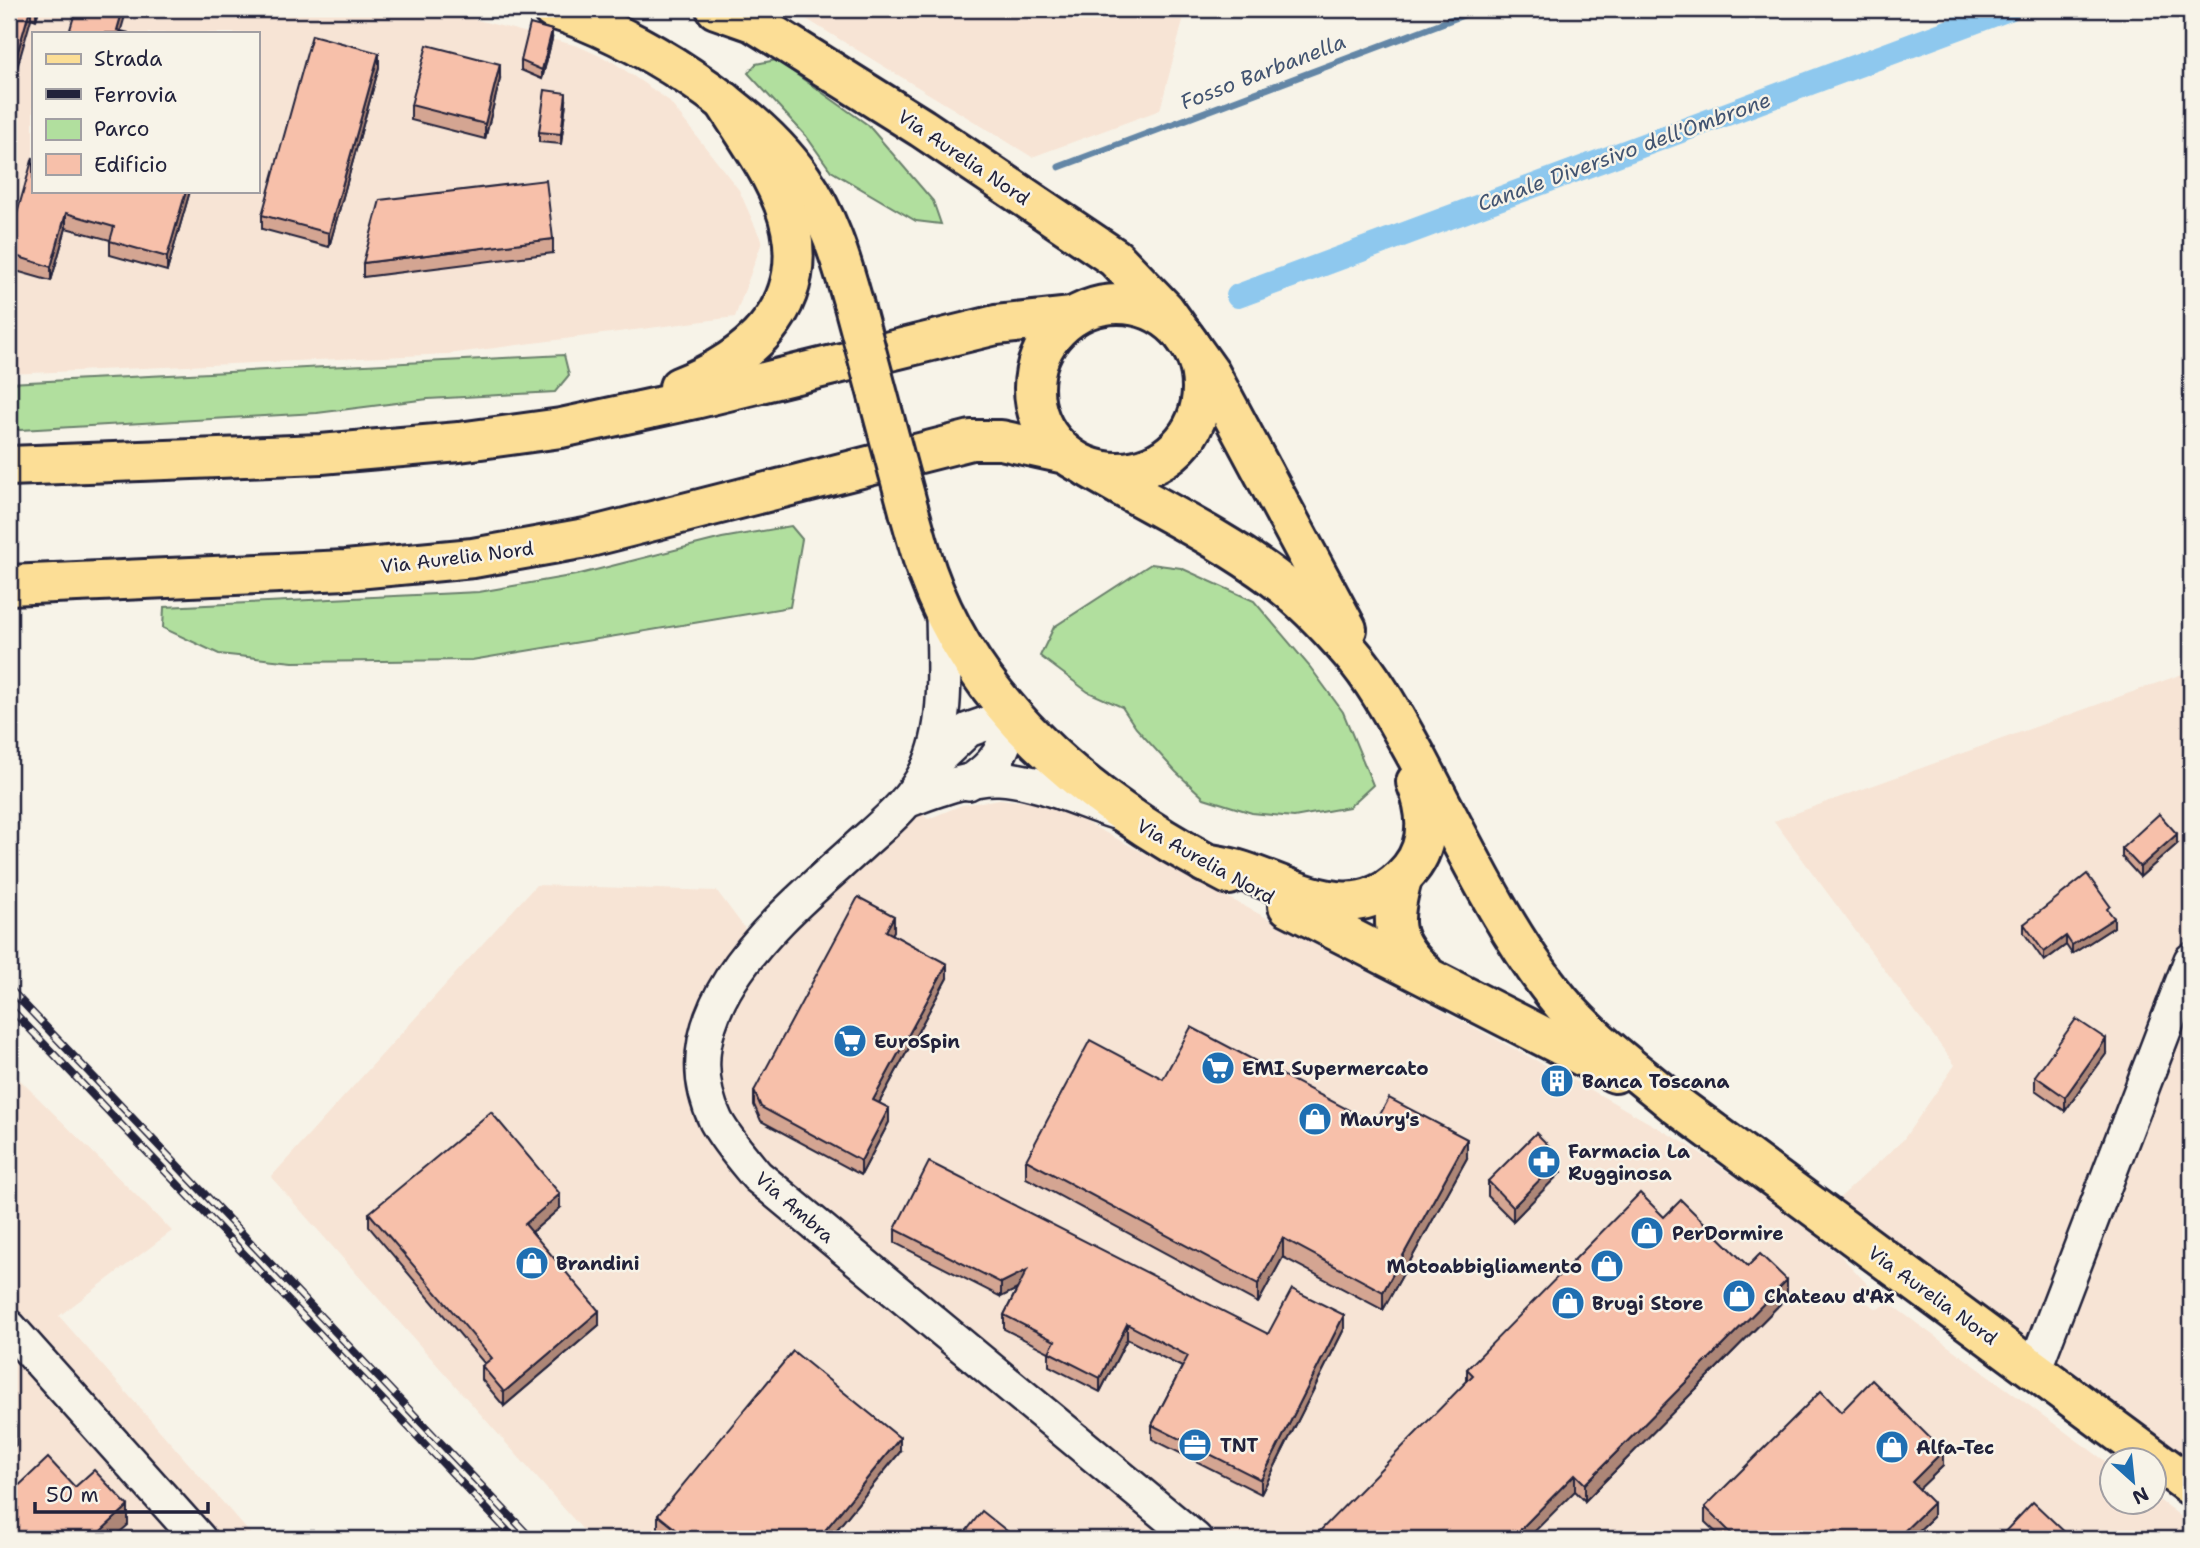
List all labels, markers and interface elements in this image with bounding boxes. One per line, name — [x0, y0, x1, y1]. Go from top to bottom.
water label: Fosso Barbanella — [1176, 28, 1350, 116]
legend — [32, 32, 259, 192]
text: Strada — [94, 45, 162, 73]
text: Ferrovia — [94, 81, 177, 109]
water label: Canale Diversivo dell'Ombrone — [1473, 86, 1775, 218]
street label: Via Aurelia Nord — [893, 104, 1035, 211]
text: Parco — [94, 115, 149, 143]
text: Edificio — [94, 151, 167, 179]
street label: Via Aurelia Nord — [379, 536, 535, 579]
street label: Via Aurelia Nord — [1132, 813, 1279, 910]
supermarket icon: EuroSpin — [831, 1022, 869, 1060]
place label: EuroSpin — [874, 1029, 960, 1054]
supermarket icon: EMI Supermercato — [1199, 1049, 1237, 1087]
place label: EMI Supermercato — [1242, 1056, 1429, 1081]
building icon: Banca Toscana — [1538, 1062, 1576, 1100]
place label: Banca Toscana — [1582, 1069, 1729, 1094]
shop icon: Maury's — [1296, 1100, 1334, 1138]
place label: Maury's — [1340, 1107, 1419, 1132]
place label: Farmacia La Rugginosa — [1568, 1139, 1690, 1186]
pharmacy icon: Farmacia La Rugginosa — [1525, 1143, 1563, 1181]
street label: Via Ambra — [750, 1166, 840, 1249]
shop icon: PerDormire — [1628, 1214, 1666, 1252]
place label: PerDormire — [1672, 1221, 1784, 1246]
street label: Via Aurelia Nord — [1863, 1240, 2002, 1351]
shop icon: Brandini — [513, 1244, 551, 1282]
shop icon: Motoabbigliamento — [1588, 1247, 1626, 1285]
place label: Brandini — [556, 1251, 639, 1276]
place label: Motoabbigliamento — [1386, 1254, 1582, 1279]
shop icon: Chateau d'Ax — [1720, 1277, 1758, 1315]
shop icon: Brugi Store — [1549, 1284, 1587, 1322]
place label: Chateau d'Ax — [1764, 1284, 1895, 1309]
place label: Brugi Store — [1592, 1291, 1703, 1316]
office icon: TNT — [1176, 1426, 1214, 1464]
shop icon: Alfa-Tec — [1873, 1428, 1911, 1466]
place label: TNT — [1220, 1433, 1258, 1458]
place label: Alfa-Tec — [1916, 1435, 1994, 1460]
north arrow — [2098, 1446, 2168, 1516]
scale bar — [35, 1471, 208, 1515]
text: 50 m — [46, 1481, 99, 1509]
text: N — [2128, 1481, 2153, 1510]

